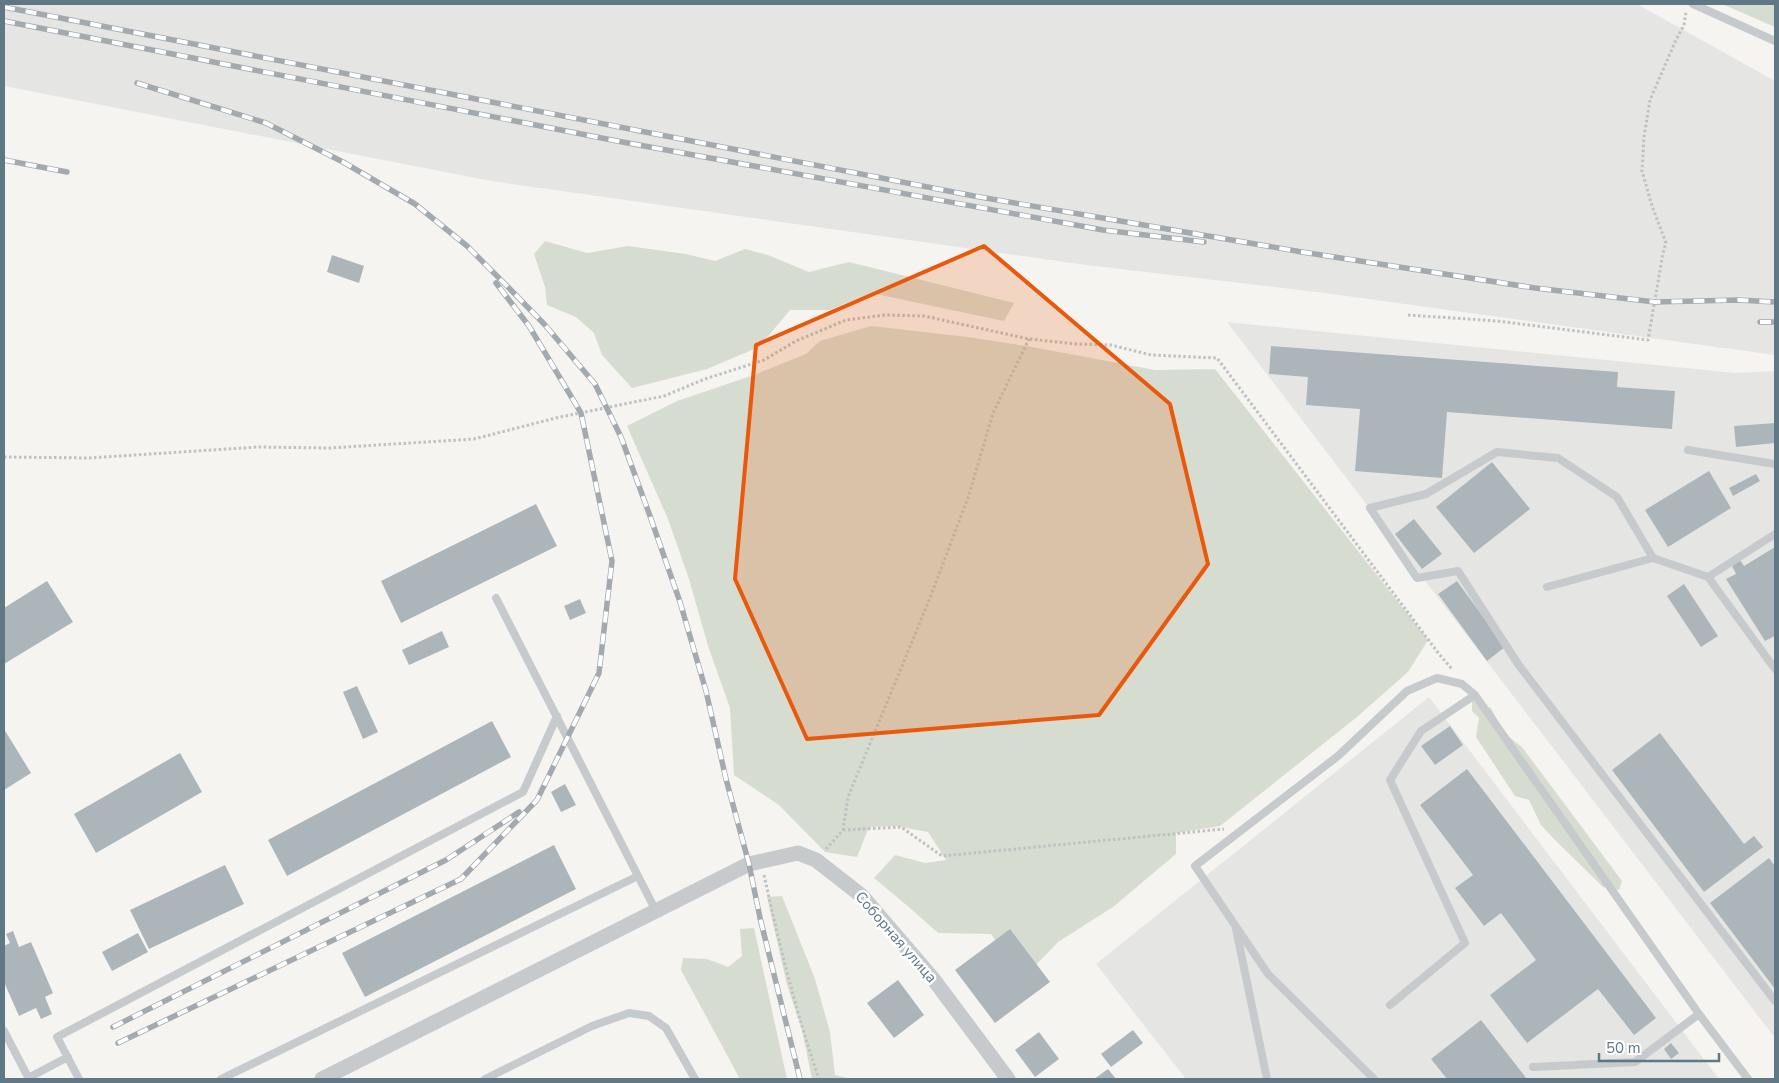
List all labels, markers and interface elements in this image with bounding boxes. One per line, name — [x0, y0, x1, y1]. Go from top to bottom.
street label: Соборная улица — [851, 887, 941, 987]
scale bar — [1599, 1030, 1719, 1062]
text: 50 m — [1606, 1038, 1641, 1058]

